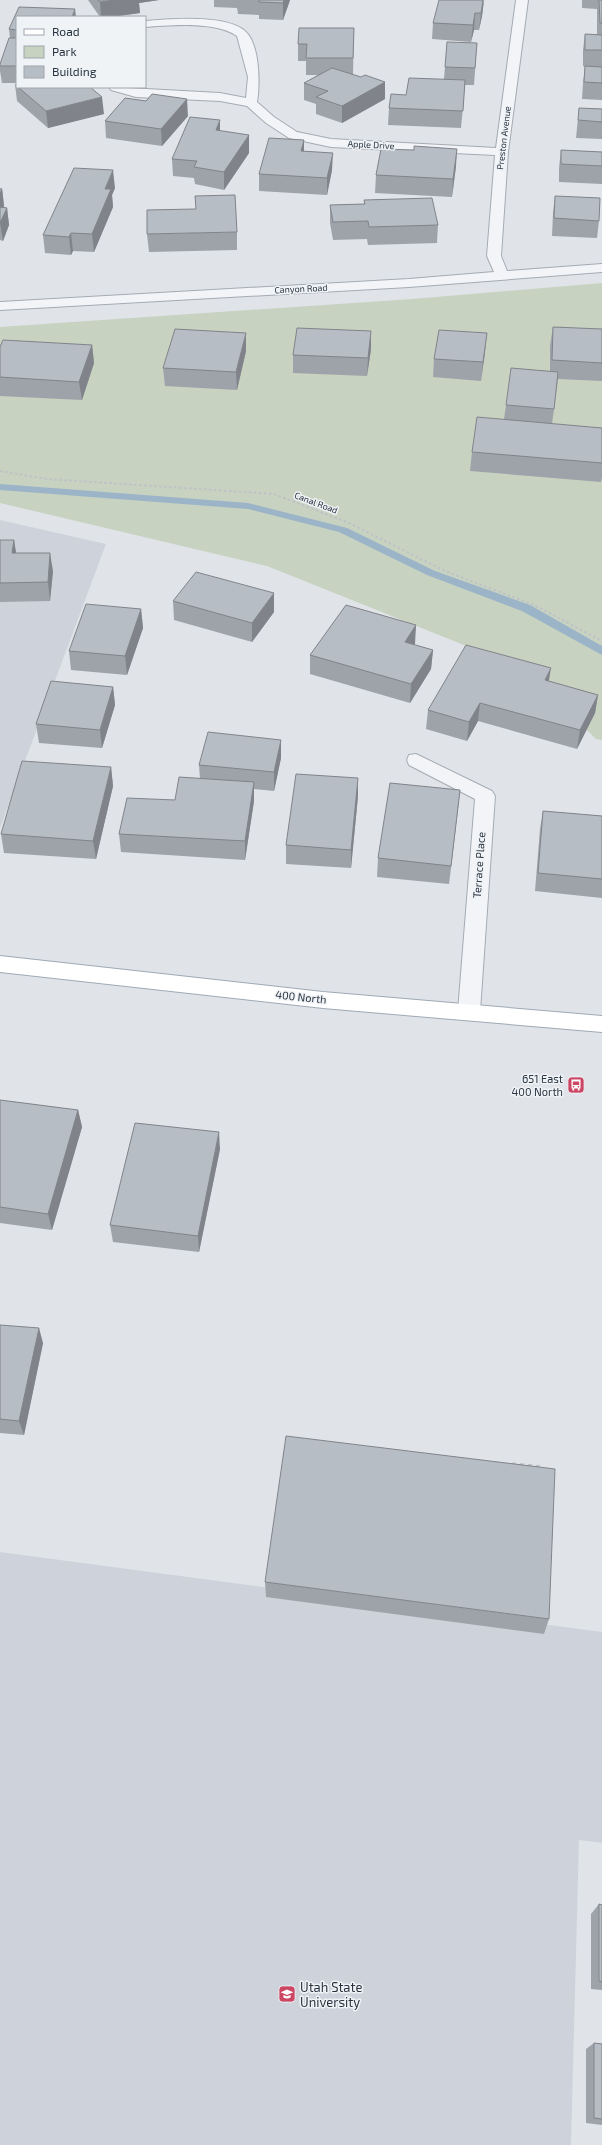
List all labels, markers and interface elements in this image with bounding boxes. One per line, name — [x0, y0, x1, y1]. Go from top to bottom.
legend — [16, 16, 146, 88]
text: Road — [52, 24, 80, 38]
text: Park — [52, 44, 77, 58]
text: Building — [52, 64, 97, 78]
street label: Preston Avenue — [494, 105, 513, 170]
street label: Apple Drive — [347, 138, 395, 151]
street label: Canyon Road — [274, 282, 328, 295]
street label: Canal Road — [293, 489, 339, 516]
street label: Terrace Place — [470, 831, 487, 899]
street label: 400 North — [275, 987, 327, 1006]
place label: 651 East 400 North — [512, 1072, 563, 1098]
bus stop icon: 651 East 400 North — [566, 1075, 586, 1095]
place label: Utah State University — [300, 1979, 362, 2010]
school or university icon: Utah State University — [277, 1984, 297, 2004]

